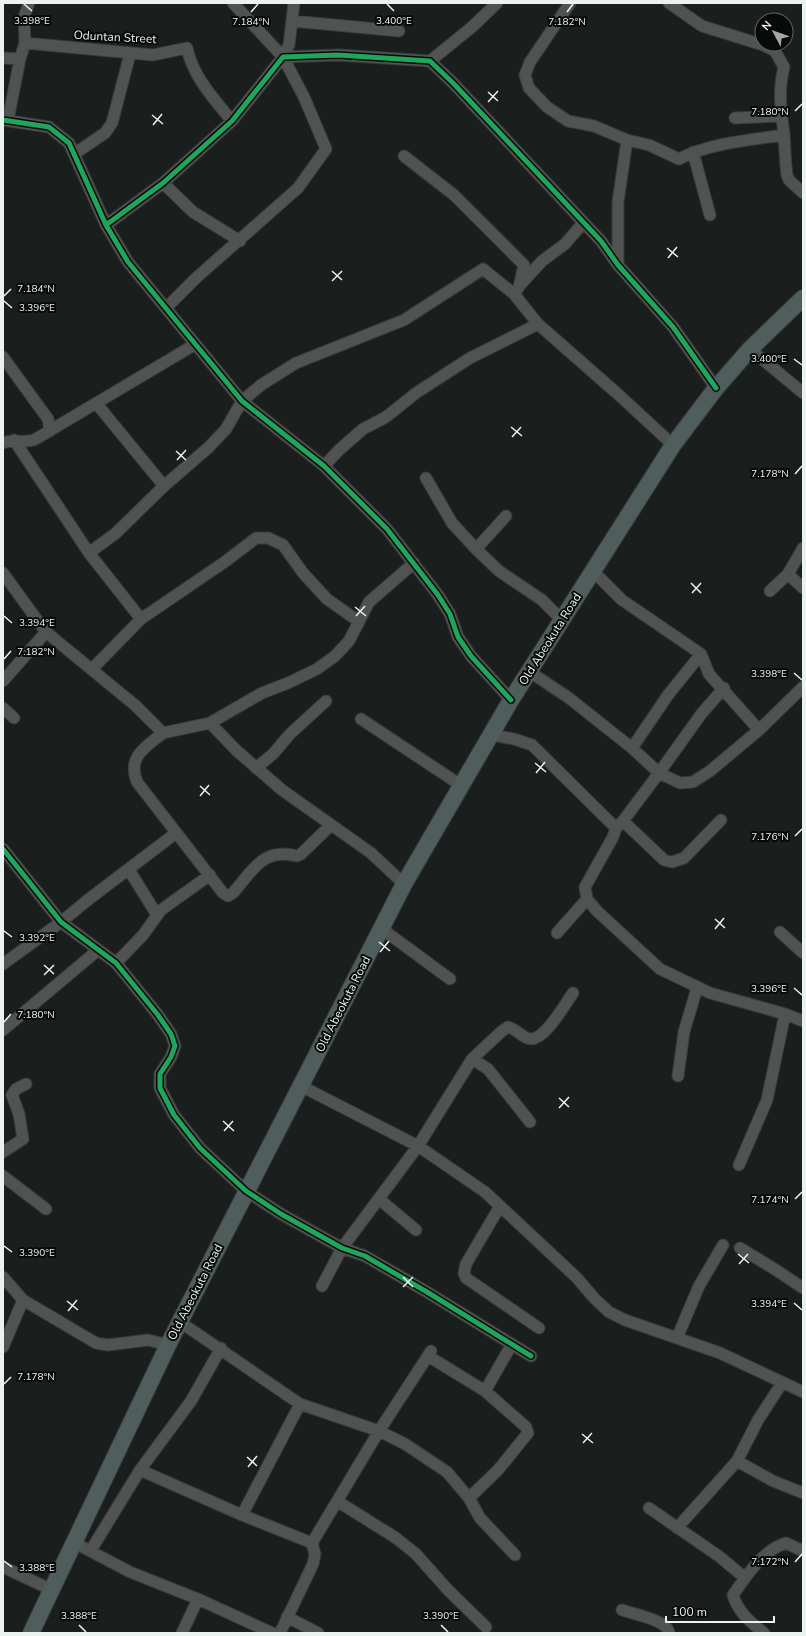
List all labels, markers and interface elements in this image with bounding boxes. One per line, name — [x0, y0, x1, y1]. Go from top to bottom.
north arrow — [754, 12, 794, 52]
text: 3.398°E — [14, 14, 50, 28]
text: 3.400°E — [376, 14, 412, 28]
text: 7.184°N — [232, 15, 270, 29]
text: 7.182°N — [548, 15, 586, 29]
text: N — [758, 18, 775, 34]
street label: Oduntan Street — [73, 27, 158, 47]
text: 7.180°N — [751, 105, 789, 119]
text: 7.184°N — [17, 282, 55, 296]
text: 3.396°E — [19, 301, 55, 315]
text: 3.400°E — [751, 352, 787, 366]
text: 7.178°N — [751, 467, 789, 481]
street label: Old Abeokuta Road — [515, 590, 585, 688]
text: 3.394°E — [19, 616, 55, 630]
text: 7.182°N — [17, 645, 55, 659]
text: 3.398°E — [751, 667, 787, 681]
text: 7.176°N — [751, 830, 789, 844]
text: 3.392°E — [19, 931, 55, 945]
street label: Old Abeokuta Road — [312, 953, 374, 1055]
text: 3.396°E — [751, 982, 787, 996]
text: 7.180°N — [17, 1008, 55, 1022]
text: 7.174°N — [751, 1193, 789, 1207]
street label: Old Abeokuta Road — [164, 1241, 226, 1343]
text: 3.390°E — [19, 1246, 55, 1260]
text: 3.394°E — [751, 1297, 787, 1311]
text: 7.178°N — [17, 1370, 55, 1384]
text: 7.172°N — [751, 1555, 789, 1569]
text: 3.388°E — [19, 1561, 55, 1575]
scale bar — [666, 1598, 774, 1624]
text: 100 m — [672, 1604, 707, 1620]
text: 3.388°E — [61, 1609, 97, 1623]
text: 3.390°E — [423, 1609, 459, 1623]

